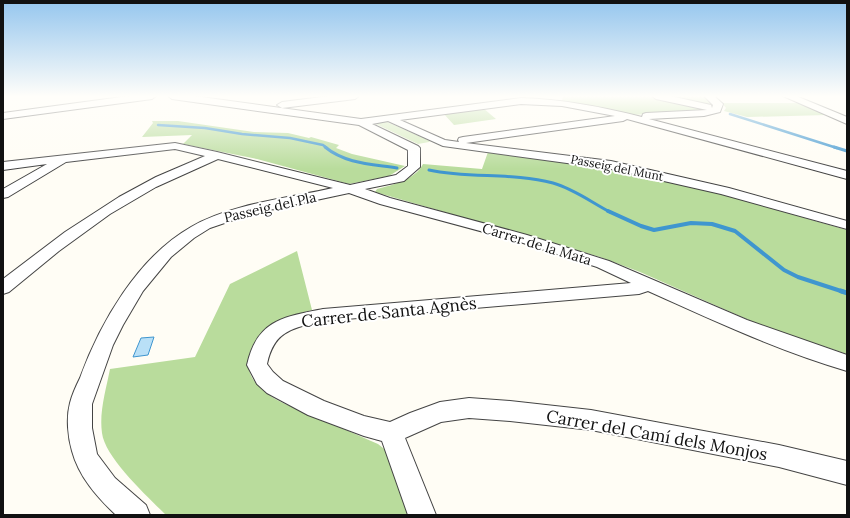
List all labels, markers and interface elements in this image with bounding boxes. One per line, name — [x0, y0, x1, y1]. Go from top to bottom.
street label: Passeig del Munt — [569, 151, 665, 184]
street label: Passeig del Pla — [222, 188, 318, 226]
street label: Carrer de la Mata — [480, 219, 594, 269]
street label: Carrer de Santa Agnès — [300, 292, 478, 332]
street label: Carrer del Camí dels Monjos — [545, 405, 769, 465]

